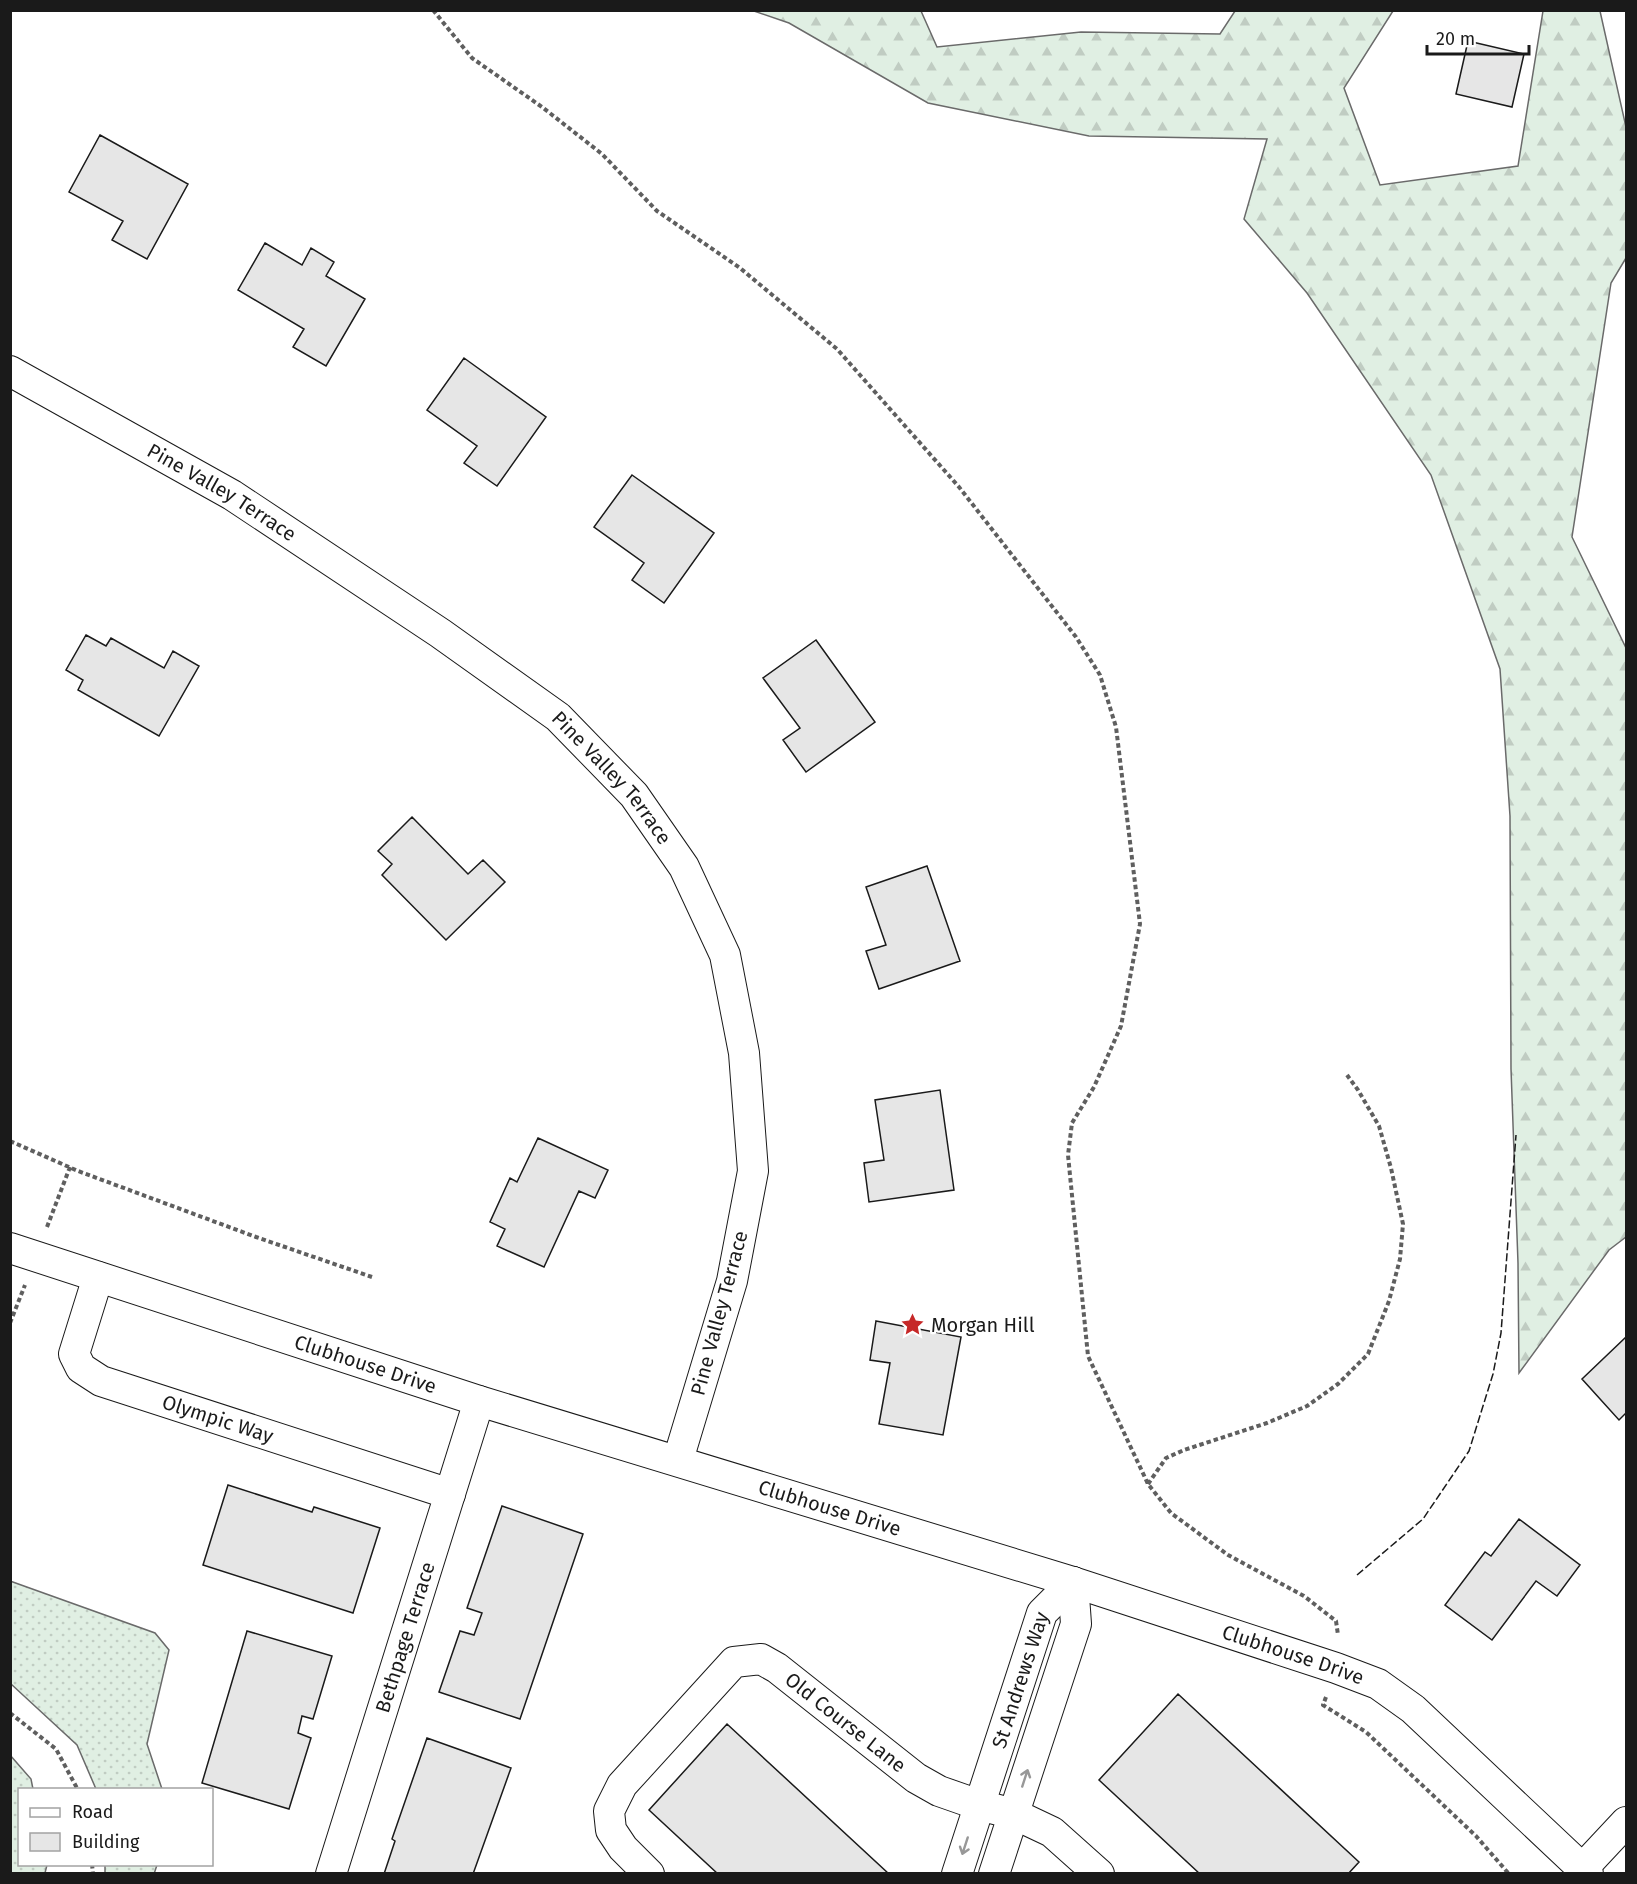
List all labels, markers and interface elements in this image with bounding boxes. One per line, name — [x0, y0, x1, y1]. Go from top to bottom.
scale bar — [1427, 18, 1529, 56]
text: 20 m — [1436, 28, 1475, 50]
street label: Pine Valley Terrace — [143, 438, 301, 546]
street label: Pine Valley Terrace — [547, 706, 676, 849]
street label: Pine Valley Terrace — [685, 1228, 753, 1398]
place icon: Morgan Hill — [900, 1312, 926, 1338]
place label: Morgan Hill — [931, 1313, 1035, 1337]
street label: Clubhouse Drive — [292, 1330, 440, 1398]
street label: Olympic Way — [159, 1390, 277, 1448]
street label: Clubhouse Drive — [755, 1475, 904, 1541]
street label: Bethpage Terrace — [370, 1559, 440, 1716]
street label: St Andrews Way — [987, 1609, 1054, 1751]
street label: Clubhouse Drive — [1219, 1620, 1367, 1690]
street label: Old Course Lane — [780, 1667, 911, 1777]
one-way arrow — [1021, 1769, 1032, 1788]
legend — [18, 1788, 213, 1866]
text: Road — [72, 1801, 114, 1823]
text: Building — [72, 1831, 140, 1853]
one-way arrow — [959, 1836, 970, 1855]

